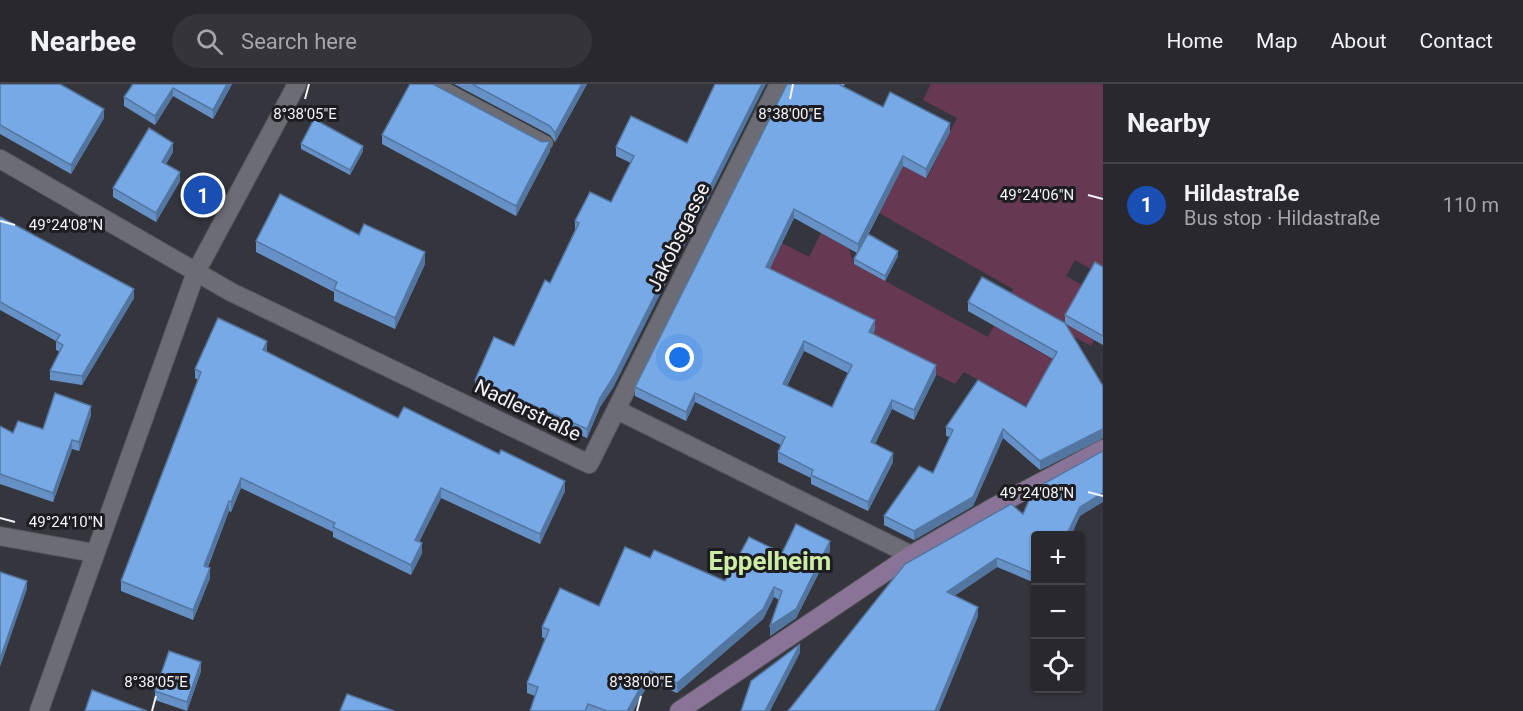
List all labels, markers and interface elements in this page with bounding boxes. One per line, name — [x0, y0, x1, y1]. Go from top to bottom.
search box — [172, 14, 592, 68]
text: Nearbee — [30, 25, 136, 58]
icon: search — [193, 25, 226, 58]
text: Search here — [241, 29, 357, 54]
text: Home — [1167, 29, 1223, 53]
text: Map — [1256, 29, 1298, 53]
text: About — [1331, 29, 1387, 53]
text: Contact — [1420, 29, 1493, 53]
text: 8°38'05"E — [273, 105, 337, 123]
text: 8°38'00"E — [758, 105, 822, 123]
text: Nearby — [1127, 108, 1210, 138]
pin: 1 — [184, 172, 222, 218]
street label: Jakobsgasse — [641, 179, 715, 295]
text: Hildastraße — [1184, 181, 1299, 206]
text: 49°24'06"N — [1000, 186, 1074, 204]
text: 1 — [1141, 193, 1152, 217]
text: 110 m — [1443, 193, 1499, 217]
text: Bus stop · Hildastraße — [1184, 206, 1380, 230]
text: 49°24'08"N — [29, 216, 103, 234]
your location — [665, 343, 694, 372]
street label: Nadlerstraße — [471, 374, 585, 446]
text: 49°24'08"N — [1000, 484, 1074, 502]
text: 49°24'10"N — [29, 513, 103, 531]
map controls — [1031, 531, 1085, 693]
button: + — [1031, 531, 1085, 585]
district label: Eppelheim — [709, 546, 831, 576]
button: − — [1031, 585, 1085, 639]
button: locate — [1031, 639, 1085, 693]
text: 8°38'05"E — [124, 673, 188, 691]
text: 8°38'00"E — [609, 673, 673, 691]

